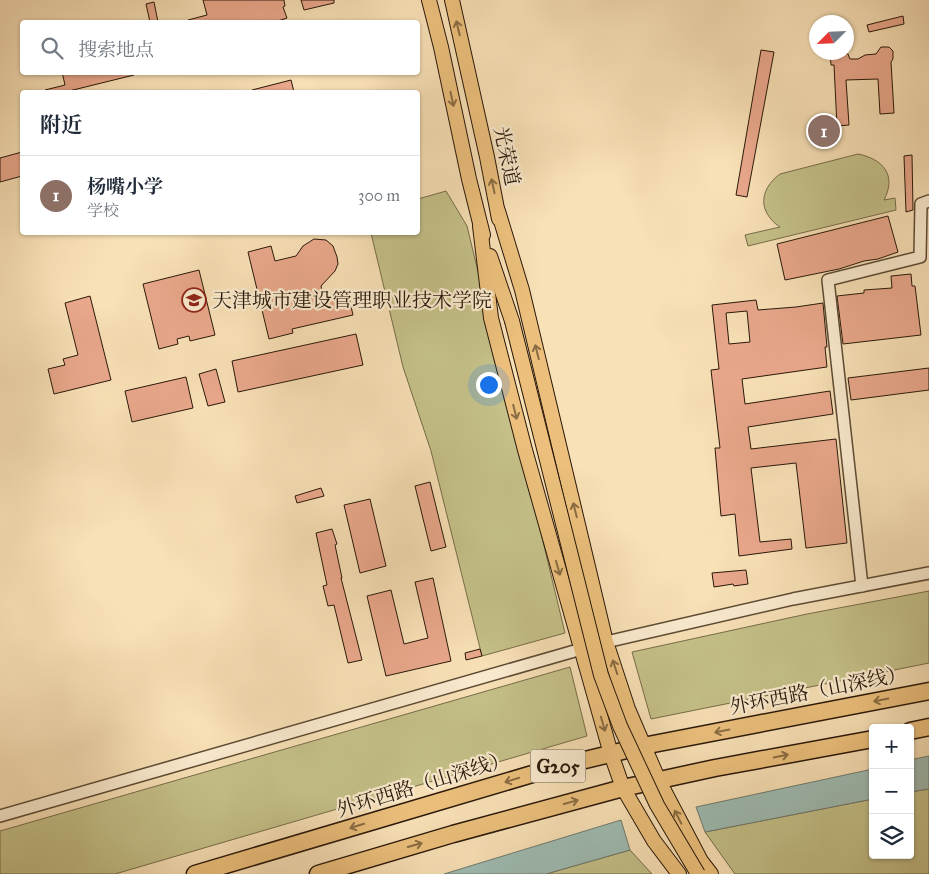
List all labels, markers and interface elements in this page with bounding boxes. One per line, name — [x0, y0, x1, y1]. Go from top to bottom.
north arrow — [809, 15, 854, 60]
search box — [20, 20, 420, 75]
one-way arrow — [453, 20, 462, 36]
icon: search — [38, 34, 66, 62]
text: 搜索地点 — [78, 38, 154, 61]
one-way arrow — [448, 90, 457, 106]
text: 附近 — [40, 112, 82, 138]
pin: 1 — [808, 112, 840, 150]
street label: 光荣道 — [489, 124, 525, 188]
text: 杨嘴小学 — [87, 175, 163, 198]
one-way arrow — [488, 179, 498, 195]
text: 1 — [53, 186, 59, 205]
text: 300 m — [358, 186, 400, 205]
text: 学校 — [87, 201, 119, 220]
school or university icon: 天津城市建设管理职业技术学院 — [181, 287, 207, 313]
place label: 天津城市建设管理职业技术学院 — [212, 288, 492, 312]
one-way arrow — [532, 344, 541, 360]
your location — [476, 372, 502, 398]
one-way arrow — [511, 403, 520, 419]
one-way arrow — [570, 502, 579, 518]
one-way arrow — [554, 560, 564, 576]
one-way arrow — [609, 660, 619, 676]
street label: 外环西路（山深线） — [727, 661, 909, 719]
one-way arrow — [874, 695, 890, 705]
one-way arrow — [599, 716, 608, 732]
map controls — [869, 724, 914, 859]
button: + — [869, 724, 914, 769]
one-way arrow — [714, 726, 730, 736]
street label: 外环西路（山深线） — [333, 746, 513, 822]
road number: G205 — [530, 749, 586, 782]
one-way arrow — [773, 751, 789, 760]
button: − — [869, 769, 914, 814]
one-way arrow — [505, 775, 521, 785]
one-way arrow — [563, 796, 579, 806]
one-way arrow — [673, 810, 682, 825]
button: layers — [869, 814, 914, 859]
one-way arrow — [349, 821, 365, 831]
one-way arrow — [406, 840, 422, 850]

